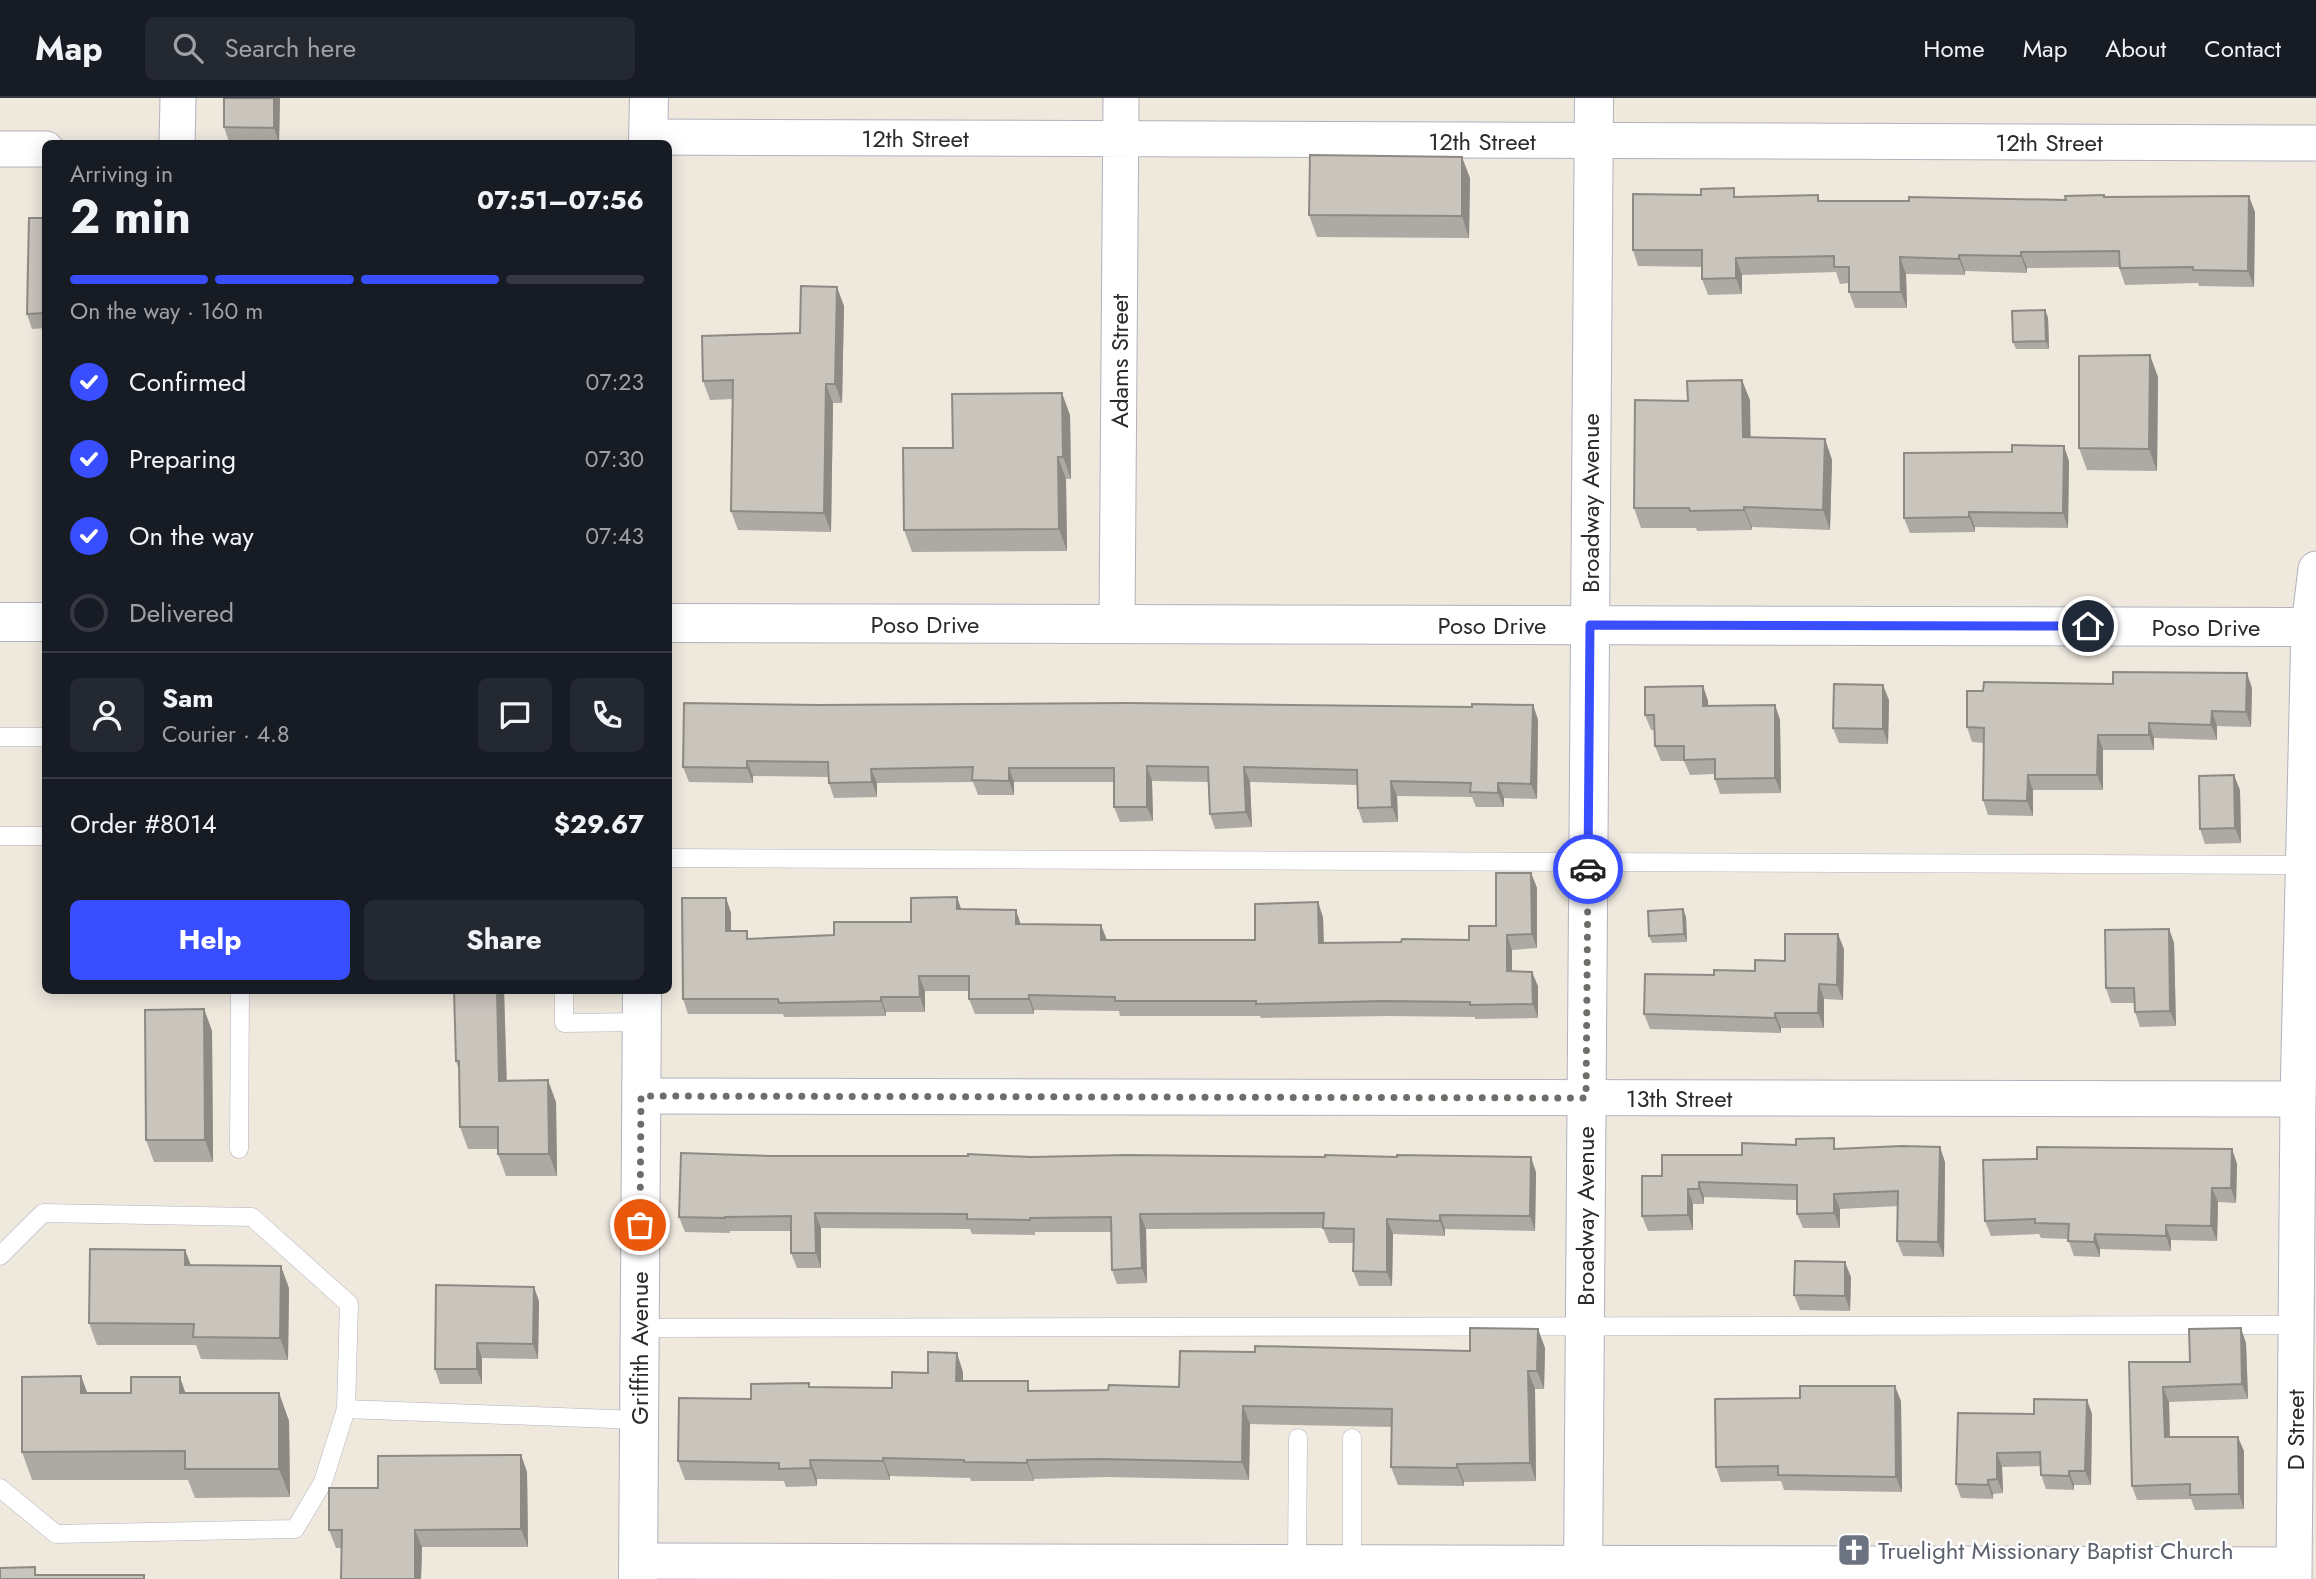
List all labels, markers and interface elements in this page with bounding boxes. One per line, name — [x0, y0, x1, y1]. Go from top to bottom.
search box — [145, 17, 635, 80]
text: Map — [35, 25, 103, 72]
icon: search — [169, 29, 207, 67]
text: Search here — [225, 29, 356, 67]
text: Home — [1923, 31, 1985, 66]
text: Map — [2023, 31, 2067, 66]
text: About — [2105, 31, 2166, 66]
text: Contact — [2204, 31, 2281, 66]
street label: 12th Street — [861, 121, 969, 156]
street label: 12th Street — [1428, 124, 1536, 159]
street label: 12th Street — [1995, 125, 2103, 160]
text: Arriving in — [70, 157, 173, 191]
text: 07:51–07:56 — [477, 181, 644, 219]
text: 2 min — [70, 184, 191, 250]
text: On the way · 160 m — [70, 294, 263, 328]
street label: Adams Street — [1102, 294, 1137, 428]
icon: check — [70, 363, 108, 401]
text: Confirmed — [129, 363, 246, 401]
text: 07:23 — [586, 365, 644, 399]
street label: Broadway Avenue — [1573, 413, 1608, 593]
icon: check — [70, 440, 108, 478]
text: Preparing — [129, 440, 236, 478]
text: 07:30 — [585, 442, 644, 476]
icon: check — [70, 517, 108, 555]
text: On the way — [129, 517, 254, 555]
text: 07:43 — [585, 519, 644, 553]
text: Delivered — [129, 594, 234, 632]
pin — [2058, 596, 2118, 656]
street label: Poso Drive — [871, 607, 979, 642]
icon: home — [2069, 607, 2107, 645]
street label: Poso Drive — [1438, 608, 1546, 643]
street label: Poso Drive — [2152, 610, 2260, 645]
button: person — [70, 678, 144, 752]
button: chat — [478, 678, 552, 752]
button: phone — [570, 678, 644, 752]
text: Sam — [162, 679, 214, 717]
text: Courier · 4.8 — [162, 717, 290, 751]
text: Order #8014 — [70, 805, 217, 843]
text: $29.67 — [554, 805, 644, 843]
courier — [1553, 834, 1623, 904]
icon: car — [1569, 850, 1607, 888]
button: Help — [70, 900, 350, 980]
button: Share — [364, 900, 644, 980]
street label: 13th Street — [1626, 1081, 1733, 1116]
street label: Broadway Avenue — [1568, 1126, 1603, 1306]
pin — [610, 1195, 670, 1255]
icon: bag — [621, 1206, 659, 1244]
street label: Griffith Avenue — [622, 1271, 657, 1425]
street label: D Street — [2278, 1389, 2313, 1470]
church icon: Truelight Missionary Baptist Church — [1835, 1531, 1873, 1569]
place label: Truelight Missionary Baptist Church — [1878, 1533, 2234, 1568]

